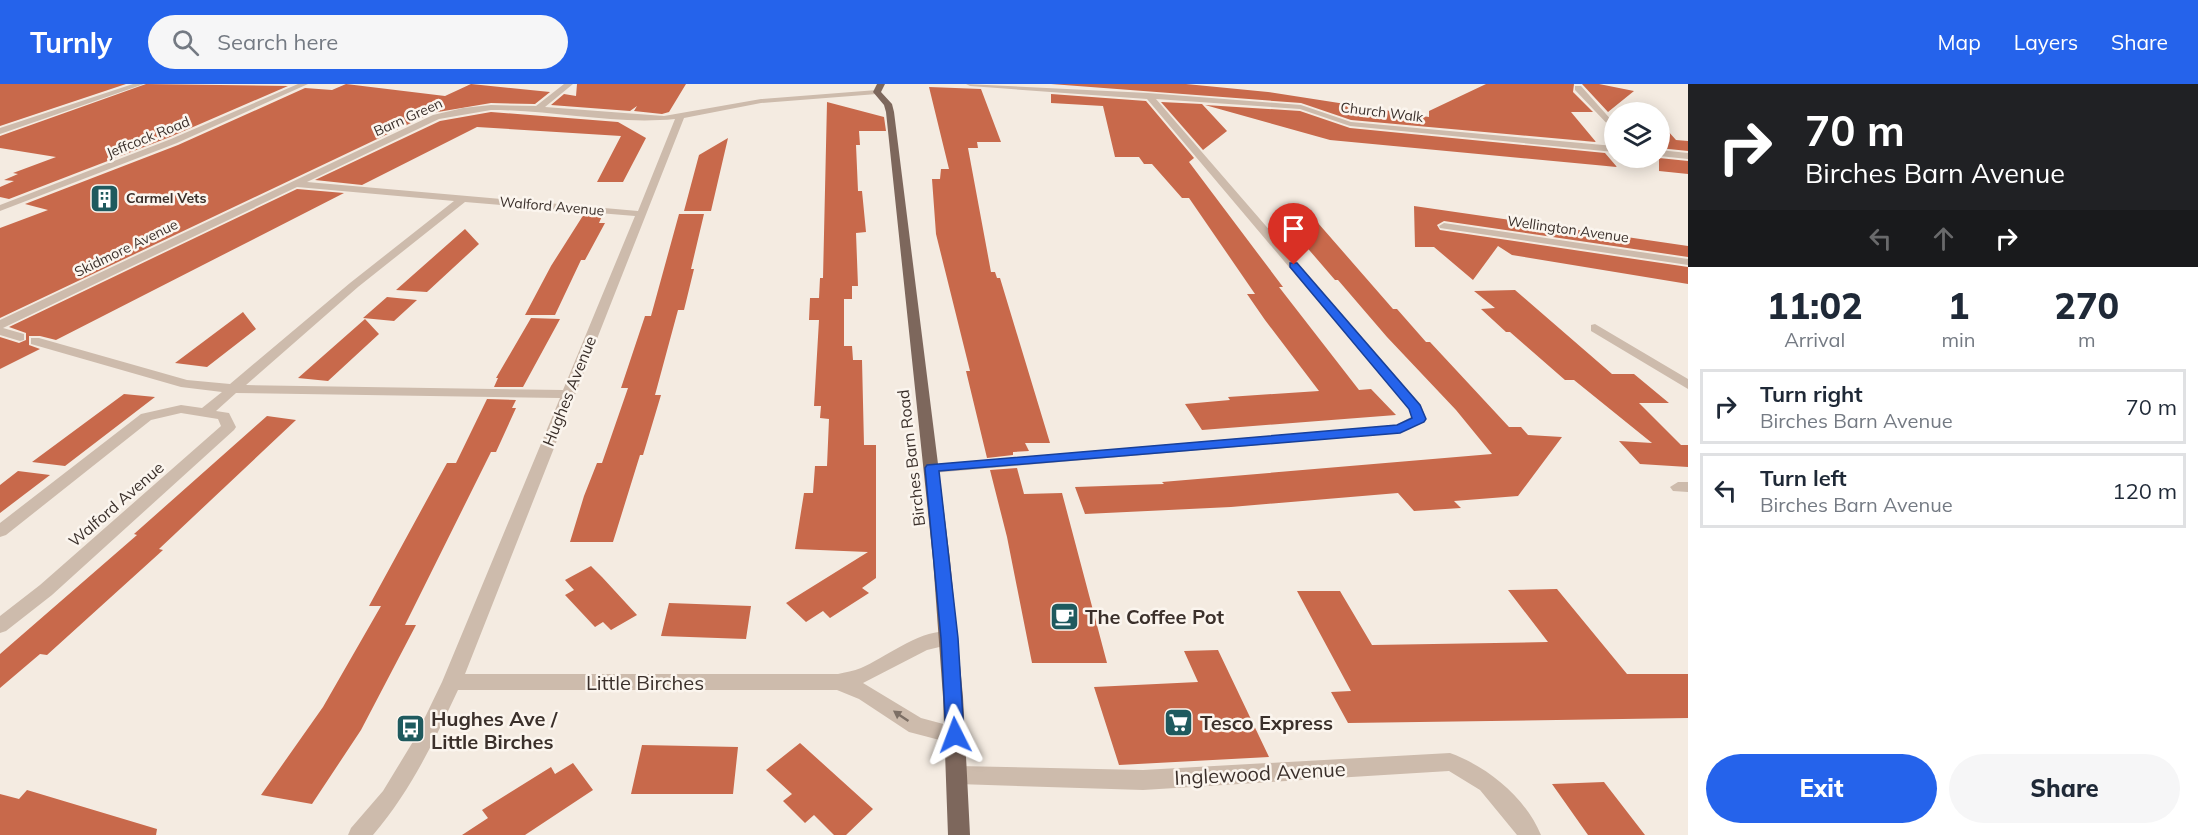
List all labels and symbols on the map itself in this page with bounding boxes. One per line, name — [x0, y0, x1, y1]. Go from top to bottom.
street label: Barn Green — [371, 94, 445, 140]
street label: Church Walk — [1340, 98, 1425, 126]
street label: Jeffcock Road — [104, 112, 192, 162]
building icon: Carmel Vets — [89, 182, 121, 214]
place label: Carmel Vets — [126, 189, 206, 207]
street label: Walford Avenue — [499, 192, 605, 220]
pin — [1268, 203, 1319, 265]
street label: Wellington Avenue — [1506, 212, 1630, 246]
street label: Skidmore Avenue — [71, 215, 181, 281]
street label: Hughes Avenue — [538, 333, 600, 449]
street label: Birches Barn Road — [893, 389, 929, 527]
street label: Walford Avenue — [64, 457, 168, 551]
cafe icon: The Coffee Pot — [1048, 600, 1080, 632]
place label: The Coffee Pot — [1085, 604, 1225, 629]
street label: Little Birches — [586, 670, 704, 695]
position arrow — [923, 703, 987, 767]
place label: Hughes Ave / Little Birches — [431, 706, 558, 754]
supermarket icon: Tesco Express — [1163, 706, 1195, 738]
one-way arrow — [893, 710, 909, 722]
place label: Tesco Express — [1200, 710, 1333, 735]
bus stop icon: Hughes Ave / Little Birches — [394, 713, 426, 745]
street label: Inglewood Avenue — [1174, 756, 1346, 790]

